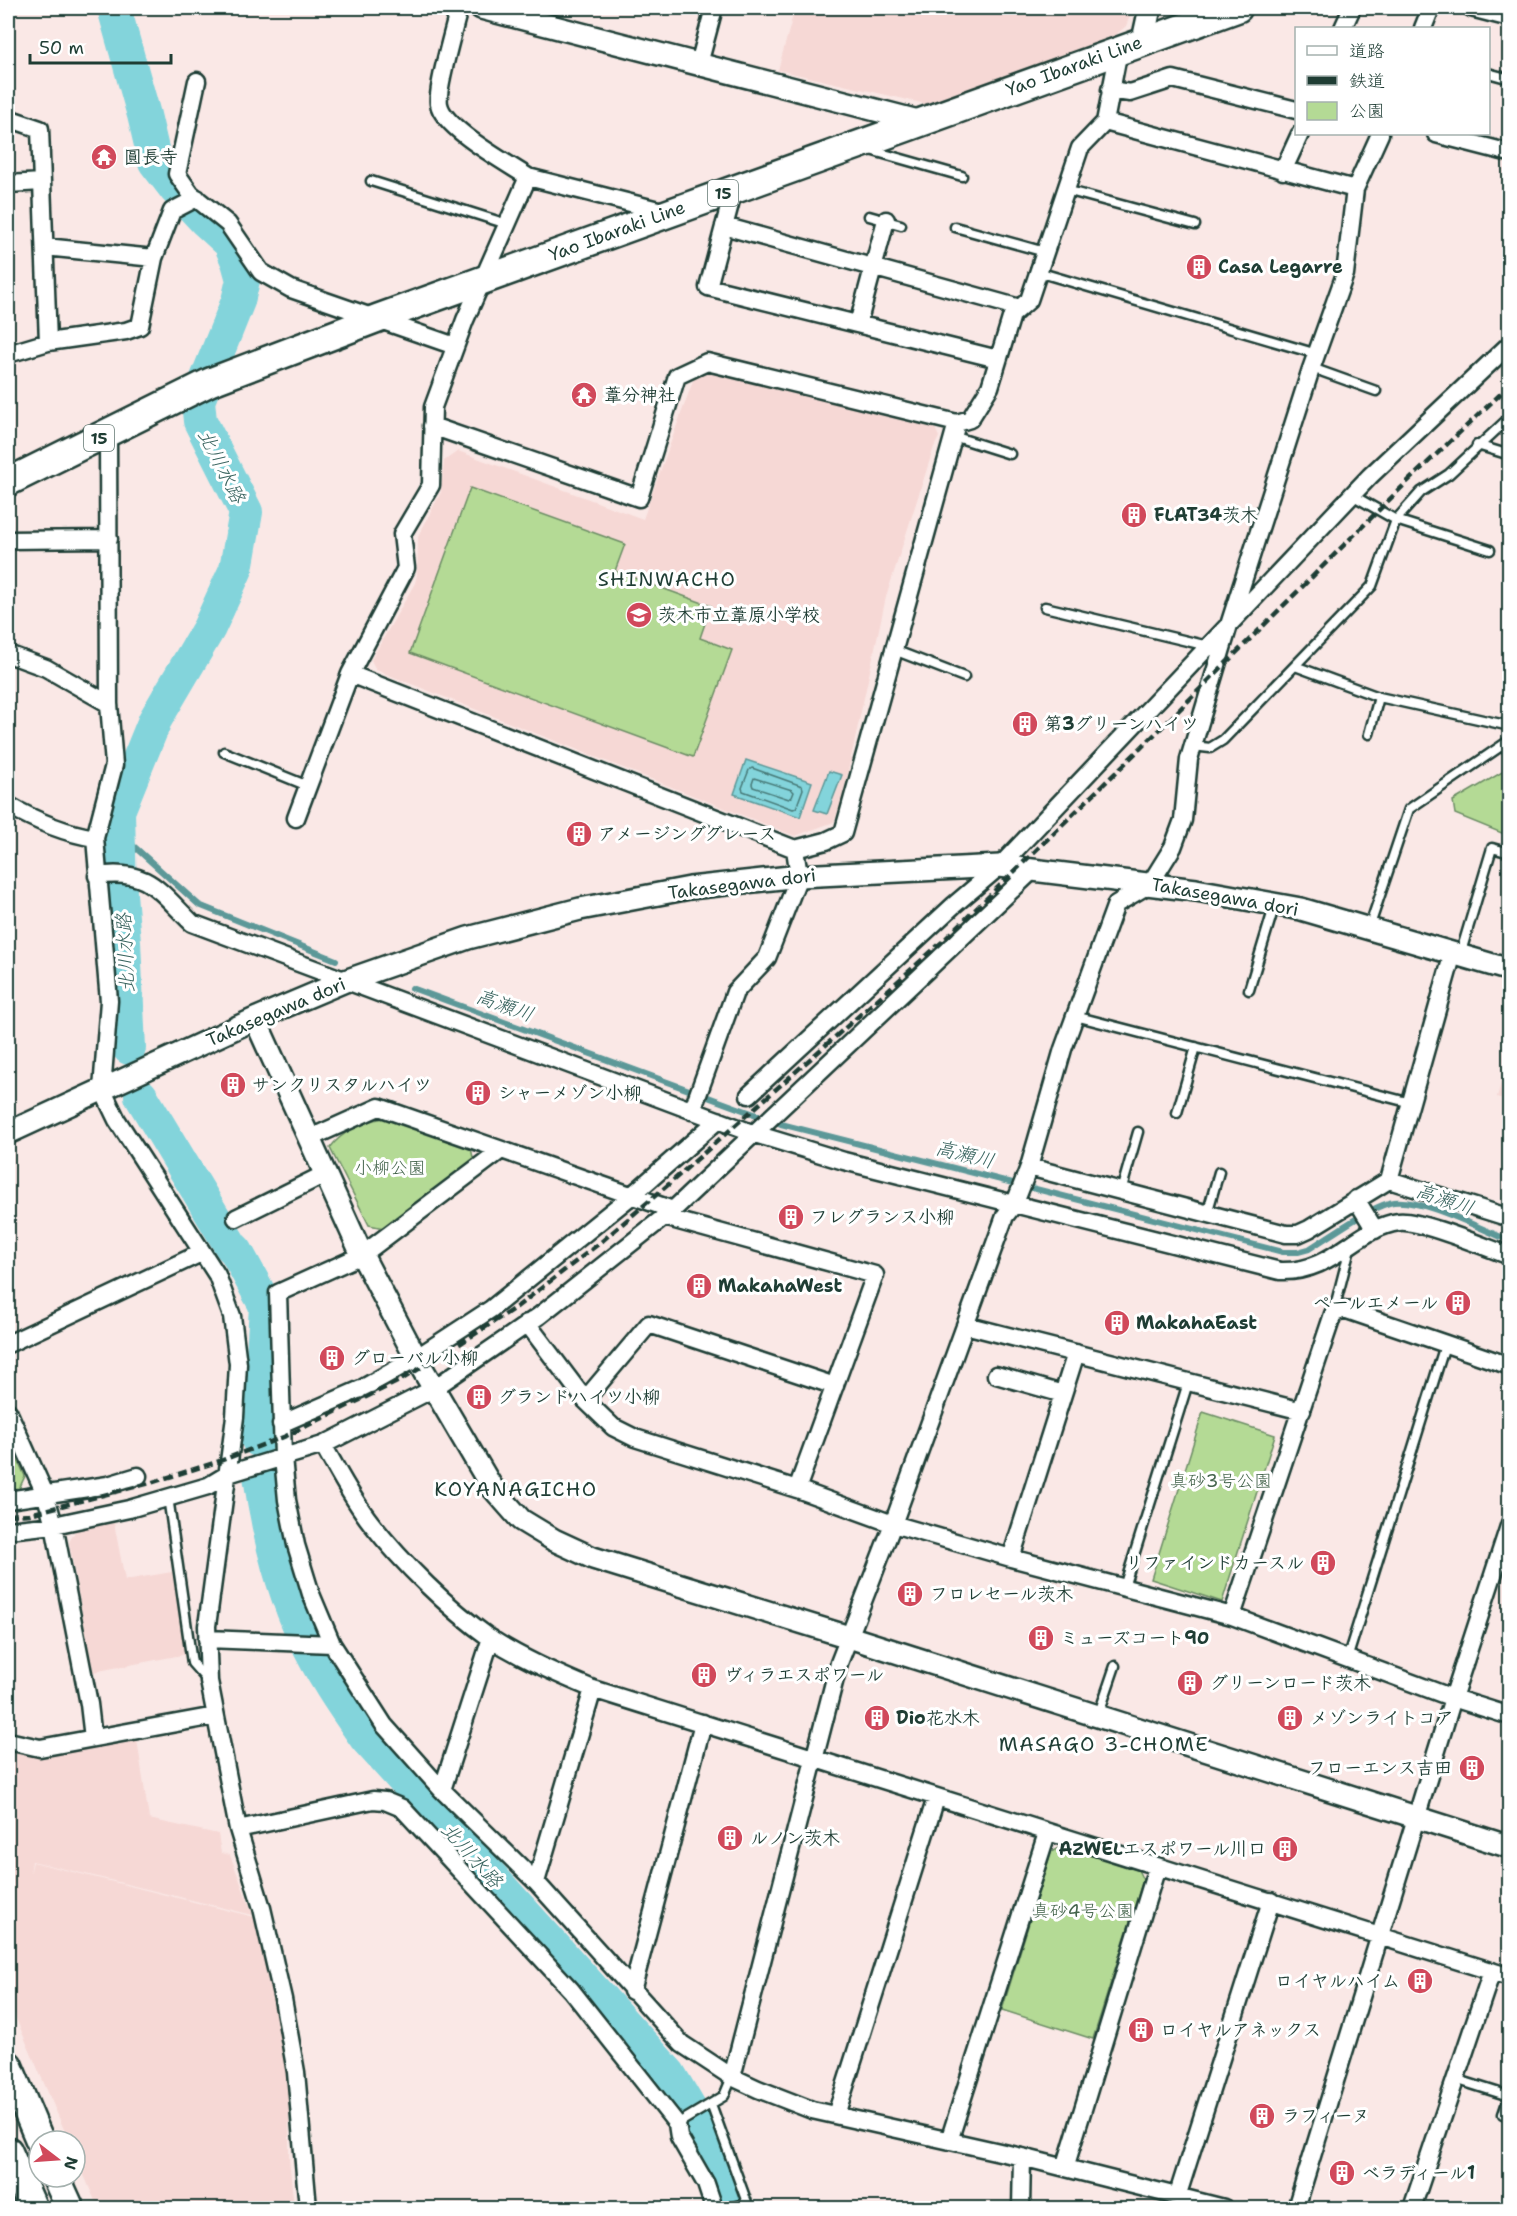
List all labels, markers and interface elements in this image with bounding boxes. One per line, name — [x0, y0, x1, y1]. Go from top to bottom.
scale bar — [30, 27, 171, 65]
legend — [1295, 27, 1490, 135]
street label: Yao Ibaraki Line — [1003, 30, 1145, 102]
text: 50 m — [39, 36, 84, 60]
text: 道路 — [1349, 39, 1385, 63]
text: 鉄道 — [1349, 69, 1385, 93]
text: 公園 — [1349, 99, 1385, 123]
temple icon: 圓長寺 — [89, 142, 119, 172]
place label: 圓長寺 — [124, 145, 178, 169]
road number: 15 — [708, 180, 738, 206]
street label: Yao Ibaraki Line — [546, 195, 688, 267]
building icon: Casa Legarre — [1184, 252, 1214, 282]
place label: Casa Legarre — [1218, 255, 1343, 279]
temple icon: 葦分神社 — [569, 380, 599, 410]
place label: 葦分神社 — [604, 383, 676, 407]
water label: 北川水路 — [192, 424, 252, 508]
road number: 15 — [84, 425, 114, 451]
building icon: FLAT34茨木 — [1119, 500, 1149, 530]
place label: FLAT34茨木 — [1154, 503, 1258, 527]
district label: SHINWACHO — [598, 566, 736, 592]
school or university icon: 茨木市立葦原小学校 — [624, 600, 654, 630]
place label: 茨木市立葦原小学校 — [658, 603, 820, 627]
building icon: 第3グリーンハイツ — [1010, 709, 1040, 739]
place label: 第3グリーンハイツ — [1044, 712, 1199, 736]
building icon: アメージンググレース — [564, 819, 594, 849]
place label: アメージンググレース — [598, 822, 776, 846]
street label: Takasegawa dori — [667, 863, 817, 905]
street label: Takasegawa dori — [1150, 872, 1300, 922]
water label: 北川水路 — [110, 911, 140, 994]
street label: Takasegawa dori — [203, 972, 349, 1052]
water label: 高瀬川 — [472, 983, 538, 1027]
building icon: サンクリスタルハイツ — [218, 1070, 248, 1100]
place label: サンクリスタルハイツ — [252, 1073, 432, 1097]
building icon: シャーメゾン小柳 — [463, 1078, 493, 1108]
place label: シャーメゾン小柳 — [498, 1081, 641, 1105]
water label: 高瀬川 — [933, 1134, 997, 1174]
park label: 小柳公園 — [354, 1156, 426, 1180]
water label: 高瀬川 — [1412, 1177, 1478, 1221]
building icon: フレグランス小柳 — [776, 1202, 806, 1232]
place label: フレグランス小柳 — [810, 1205, 954, 1229]
building icon: MakahaWest — [684, 1271, 714, 1301]
place label: MakahaWest — [718, 1274, 842, 1298]
building icon: ペールエメール — [1443, 1288, 1473, 1318]
place label: ペールエメール — [1313, 1291, 1438, 1315]
building icon: MakahaEast — [1102, 1308, 1132, 1338]
place label: MakahaEast — [1136, 1311, 1257, 1335]
building icon: グローバル小柳 — [317, 1343, 347, 1373]
place label: グローバル小柳 — [352, 1346, 478, 1370]
building icon: グランドハイツ小柳 — [464, 1382, 494, 1412]
place label: グランドハイツ小柳 — [498, 1385, 660, 1409]
park label: 真砂3号公園 — [1170, 1469, 1272, 1493]
district label: KOYANAGICHO — [434, 1476, 598, 1502]
building icon: リファインドカースル — [1308, 1548, 1338, 1578]
place label: リファインドカースル — [1125, 1551, 1304, 1575]
building icon: フロレセール茨木 — [895, 1579, 925, 1609]
place label: フロレセール茨木 — [930, 1582, 1073, 1606]
building icon: ミューズコート90 — [1026, 1623, 1056, 1653]
place label: ミューズコート90 — [1060, 1626, 1209, 1650]
building icon: ヴィラエスポワール — [689, 1660, 719, 1690]
place label: ヴィラエスポワール — [724, 1663, 884, 1687]
building icon: グリーンロード茨木 — [1175, 1668, 1205, 1698]
place label: グリーンロード茨木 — [1210, 1671, 1371, 1695]
building icon: Dio花水木 — [862, 1703, 892, 1733]
building icon: メゾンライトコア — [1275, 1703, 1305, 1733]
place label: Dio花水木 — [896, 1706, 980, 1730]
place label: メゾンライトコア — [1310, 1706, 1454, 1730]
district label: MASAGO 3-CHOME — [999, 1731, 1209, 1757]
building icon: フローエンス吉田 — [1457, 1753, 1487, 1783]
place label: フローエンス吉田 — [1308, 1756, 1452, 1780]
water label: 北川水路 — [436, 1817, 509, 1894]
building icon: ルノン茨木 — [715, 1823, 745, 1853]
place label: ルノン茨木 — [750, 1826, 840, 1850]
building icon: AZWELエスポワール川口 — [1270, 1834, 1300, 1864]
place label: AZWELエスポワール川口 — [1058, 1837, 1266, 1861]
park label: 真砂4号公園 — [1032, 1899, 1134, 1923]
building icon: ロイヤルハイム — [1405, 1966, 1435, 1996]
place label: ロイヤルハイム — [1275, 1969, 1400, 1993]
building icon: ロイヤルアネックス — [1126, 2015, 1156, 2045]
place label: ロイヤルアネックス — [1160, 2018, 1321, 2042]
building icon: ラフィーヌ — [1247, 2101, 1277, 2131]
place label: ラフィーヌ — [1282, 2104, 1370, 2128]
north arrow — [27, 2129, 87, 2189]
text: N — [59, 2154, 83, 2172]
building icon: ベラディール1 — [1327, 2158, 1357, 2188]
place label: ベラディール1 — [1362, 2161, 1475, 2185]

